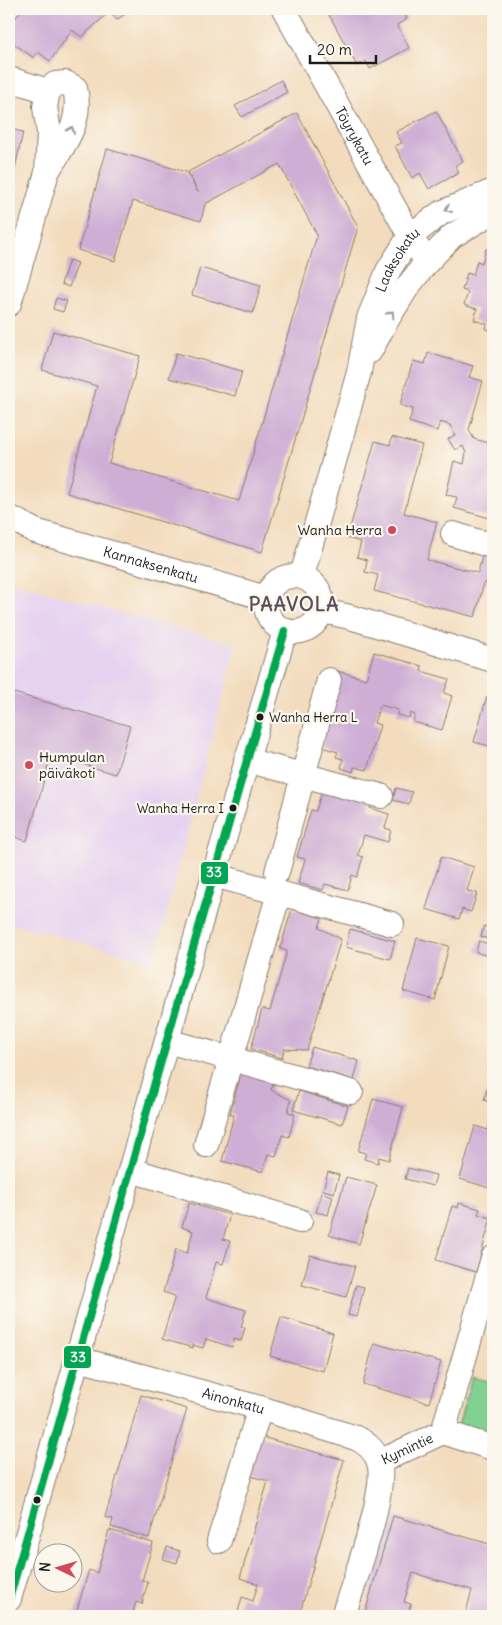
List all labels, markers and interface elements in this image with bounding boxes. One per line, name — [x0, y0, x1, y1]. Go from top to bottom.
scale bar — [310, 32, 376, 64]
text: 20 m — [317, 40, 352, 59]
street label: Töyrykatu — [331, 103, 378, 168]
one-way arrow — [64, 126, 75, 135]
one-way arrow — [444, 203, 453, 214]
street label: Laaksokatu — [371, 223, 423, 295]
one-way arrow — [384, 310, 394, 319]
place label: Wanha Herra — [297, 521, 382, 539]
marker: Wanha Herra — [386, 524, 398, 536]
street label: Kannaksenkatu — [101, 542, 200, 587]
district label: PAAVOLA — [249, 592, 339, 616]
place label: Wanha Herra L — [269, 709, 358, 726]
marker: Wanha Herra L — [255, 712, 265, 722]
place label: Humpulan päiväkoti — [39, 748, 105, 782]
marker: Humpulan päiväkoti — [23, 759, 35, 771]
place label: Wanha Herra I — [137, 800, 224, 817]
marker: Wanha Herra I — [228, 803, 238, 813]
line badge: 33 — [200, 861, 229, 885]
text: 33 — [206, 863, 222, 881]
line badge: 33 — [63, 1345, 92, 1369]
text: 33 — [70, 1348, 86, 1366]
street label: Ainonkatu — [200, 1384, 267, 1418]
street label: Kymintie — [378, 1429, 436, 1469]
unlabelled marker — [32, 1495, 42, 1505]
north arrow — [32, 1542, 82, 1592]
text: N — [36, 1561, 54, 1572]

